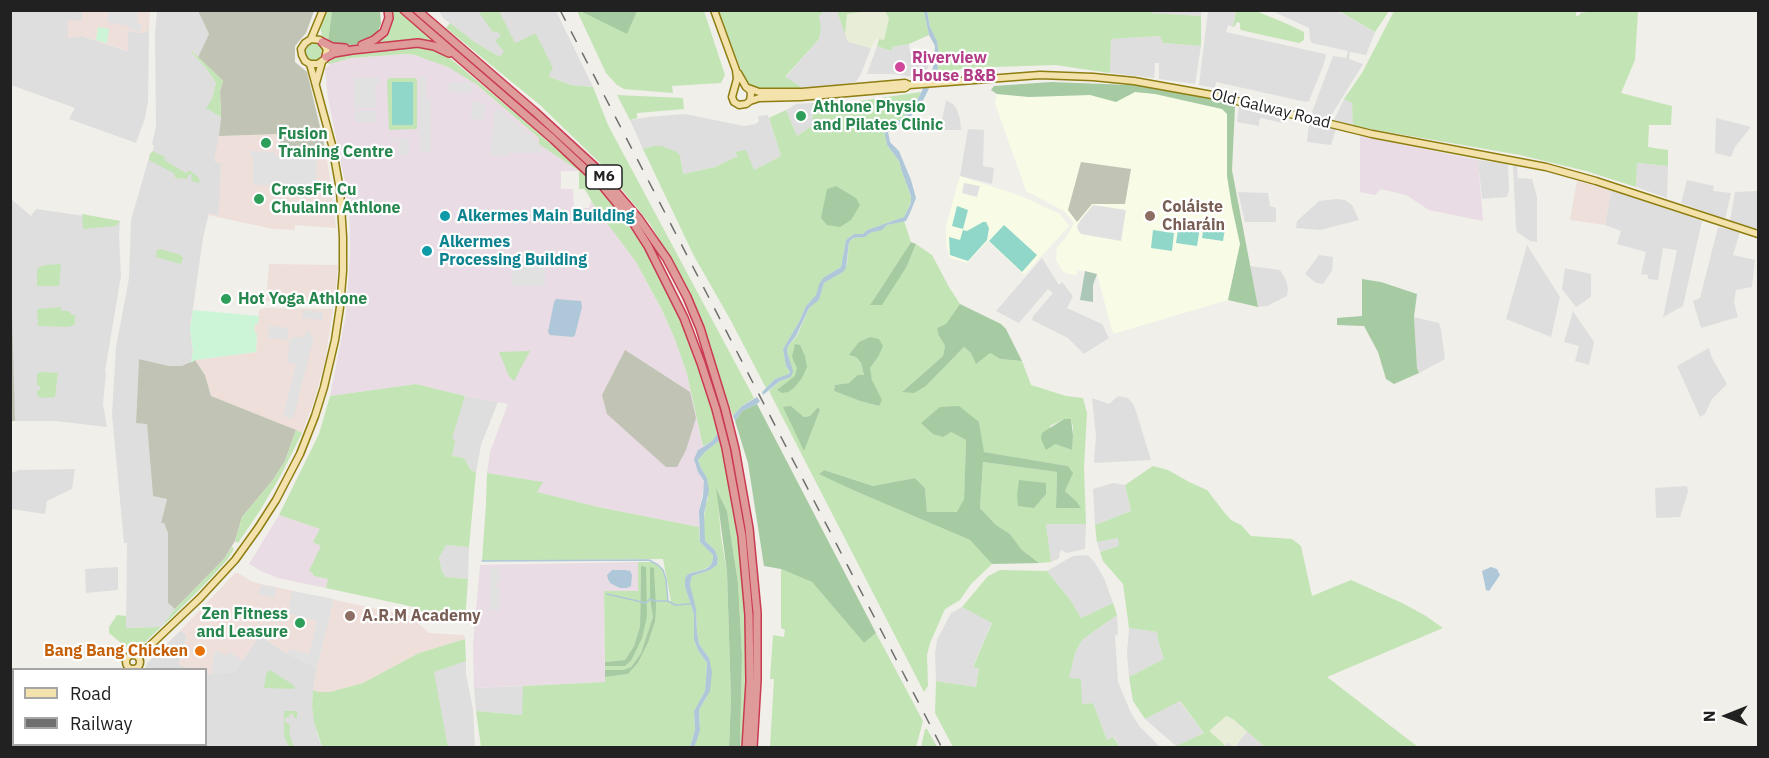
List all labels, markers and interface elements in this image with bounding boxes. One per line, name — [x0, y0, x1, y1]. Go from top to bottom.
place label: Riverview House B&B — [912, 48, 996, 86]
marker: Riverview House B&B — [893, 60, 907, 74]
street label: Old Galway Road — [1210, 85, 1332, 133]
place label: Athlone Physio and Pilates Clinic — [813, 97, 943, 135]
marker: Athlone Physio and Pilates Clinic — [794, 109, 808, 123]
place label: Fusion Training Centre — [278, 124, 393, 162]
marker: Fusion Training Centre — [259, 136, 273, 150]
road number: M6 — [586, 165, 622, 189]
place label: CrossFit Cu Chulainn Athlone — [271, 180, 401, 218]
marker: CrossFit Cu Chulainn Athlone — [252, 192, 266, 206]
place label: Coláiste Chiaráin — [1162, 197, 1225, 235]
place label: Alkermes Main Building — [457, 206, 635, 226]
marker: Alkermes Main Building — [438, 209, 452, 223]
marker: Coláiste Chiaráin — [1143, 209, 1157, 223]
place label: Alkermes Processing Building — [439, 232, 587, 270]
marker: Alkermes Processing Building — [420, 244, 434, 258]
place label: Hot Yoga Athlone — [238, 289, 367, 309]
marker: Hot Yoga Athlone — [219, 292, 233, 306]
place label: Zen Fitness and Leasure — [196, 604, 288, 642]
place label: A.R.M Academy — [362, 606, 481, 626]
marker: A.R.M Academy — [343, 609, 357, 623]
marker: Zen Fitness and Leasure — [293, 616, 307, 630]
place label: Bang Bang Chicken — [44, 641, 188, 661]
marker: Bang Bang Chicken — [193, 644, 207, 658]
legend — [12, 668, 207, 746]
text: Road — [70, 682, 111, 705]
north arrow — [1697, 686, 1757, 746]
text: N — [1699, 710, 1719, 722]
text: Railway — [70, 712, 132, 735]

